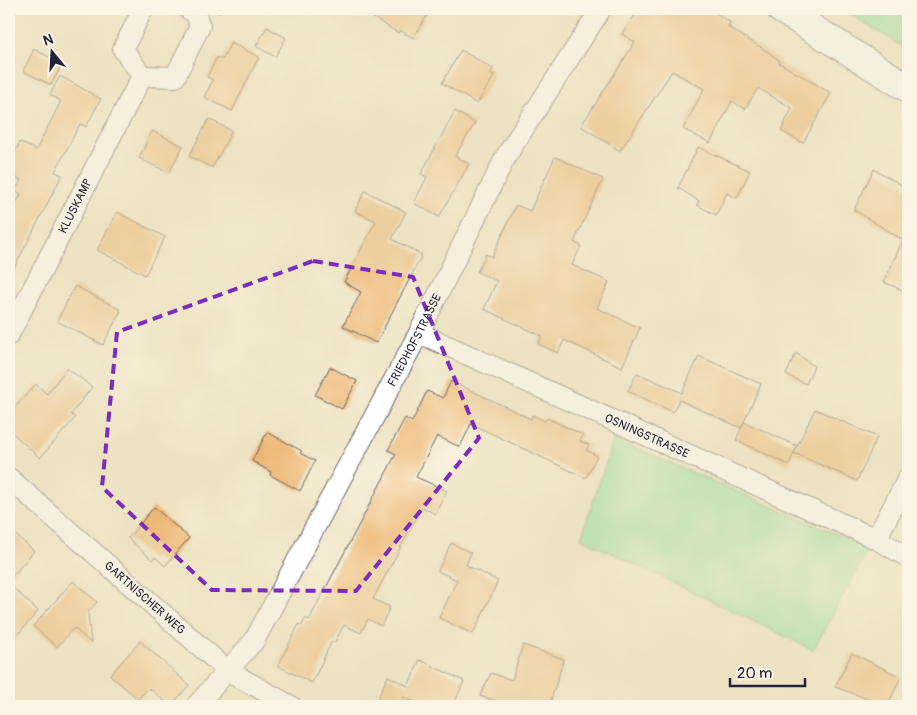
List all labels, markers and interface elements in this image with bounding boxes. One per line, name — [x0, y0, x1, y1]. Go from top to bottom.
north arrow — [28, 28, 78, 78]
text: N — [41, 31, 55, 50]
street label: KLUSKAMP — [55, 176, 96, 236]
street label: FRIEDHOFSTRASSE — [384, 291, 445, 389]
street label: OSNINGSTRASSE — [602, 410, 691, 461]
street label: GARTNISCHER WEG — [101, 558, 188, 637]
scale bar — [730, 655, 804, 687]
text: 20 m — [737, 664, 772, 683]

